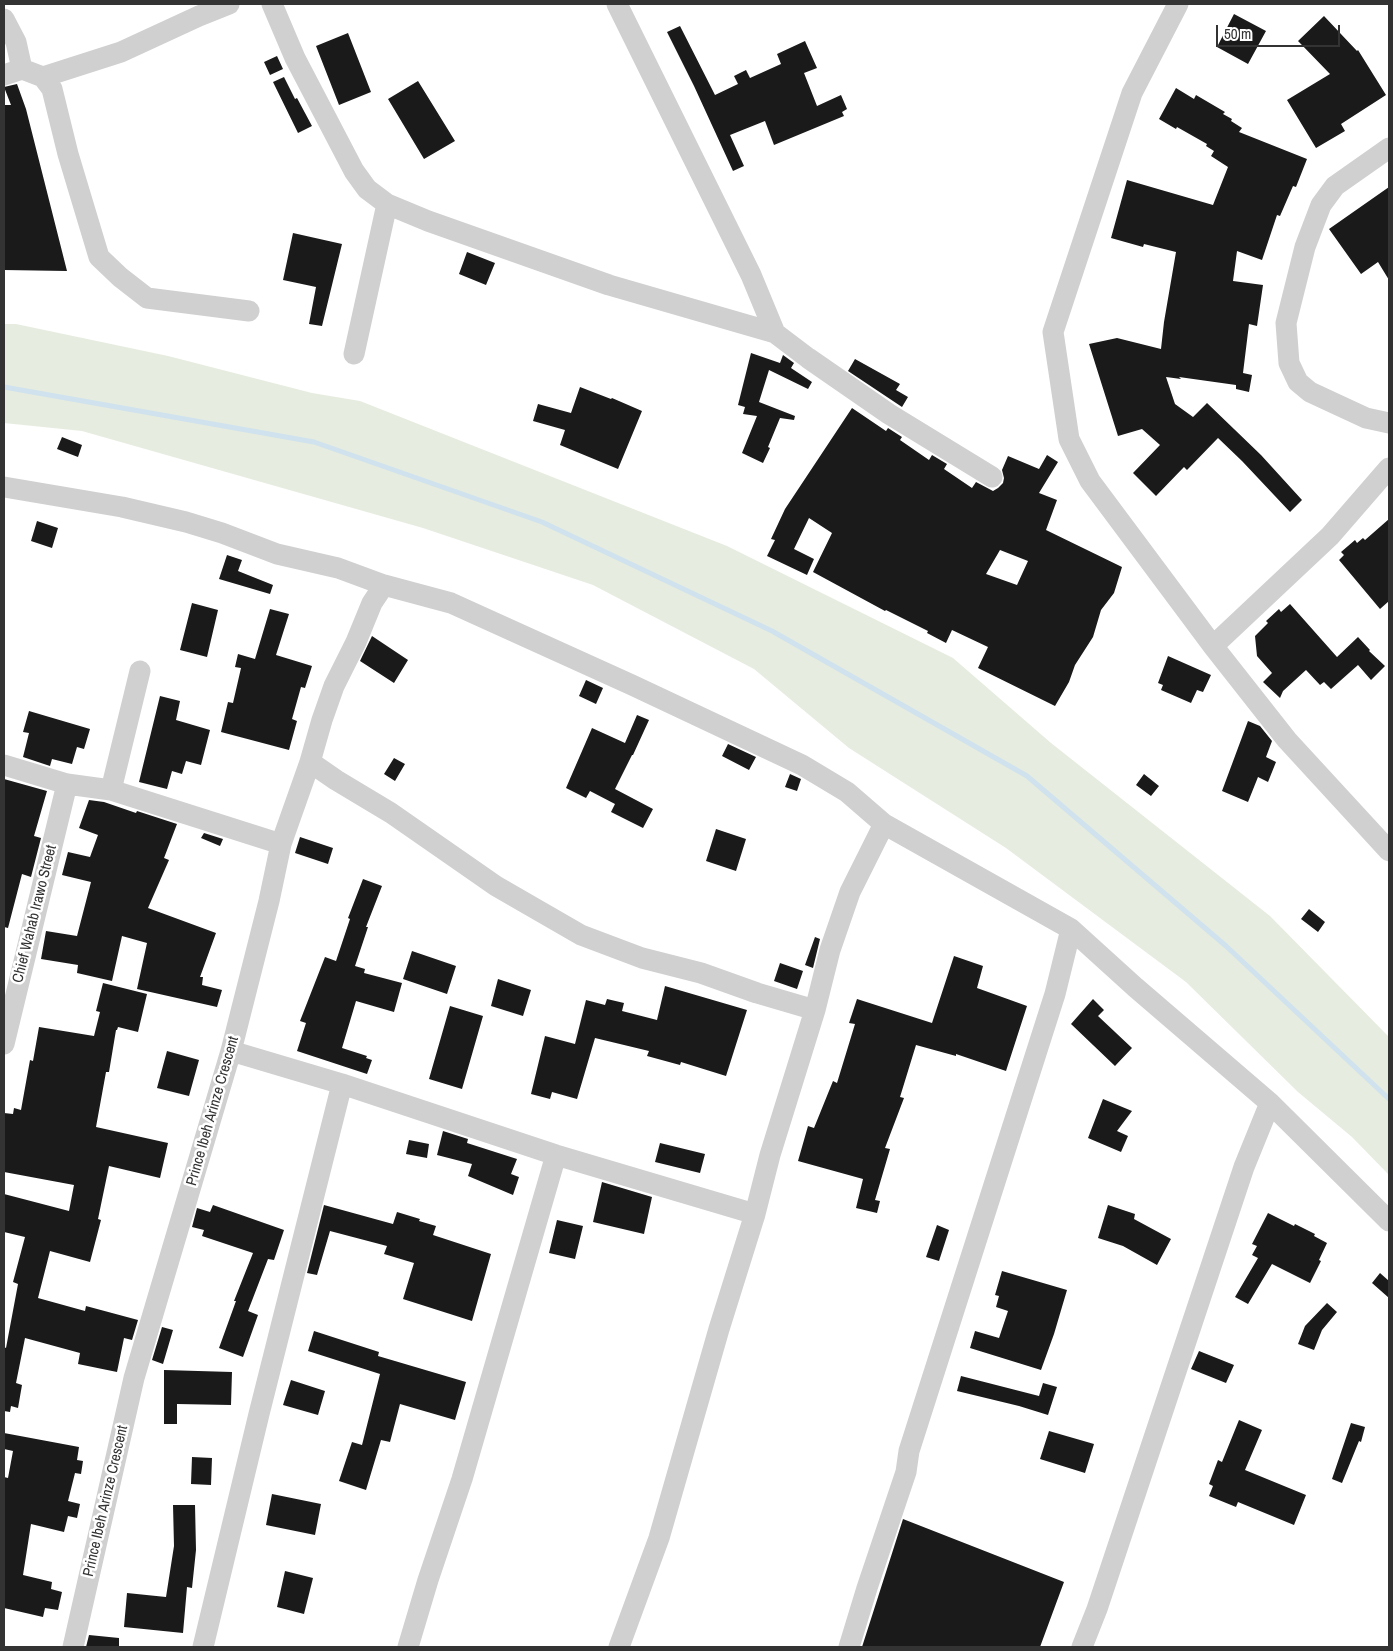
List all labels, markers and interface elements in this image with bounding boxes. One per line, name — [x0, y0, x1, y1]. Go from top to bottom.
scale bar — [1218, 15, 1342, 47]
text: 50 m — [1224, 23, 1251, 44]
street label: Chief Wahab Irawo Street — [9, 843, 61, 985]
street label: Prince Ibeh Arinze Crescent — [183, 1034, 243, 1188]
street label: Prince Ibeh Arinze Crescent — [80, 1424, 132, 1578]

